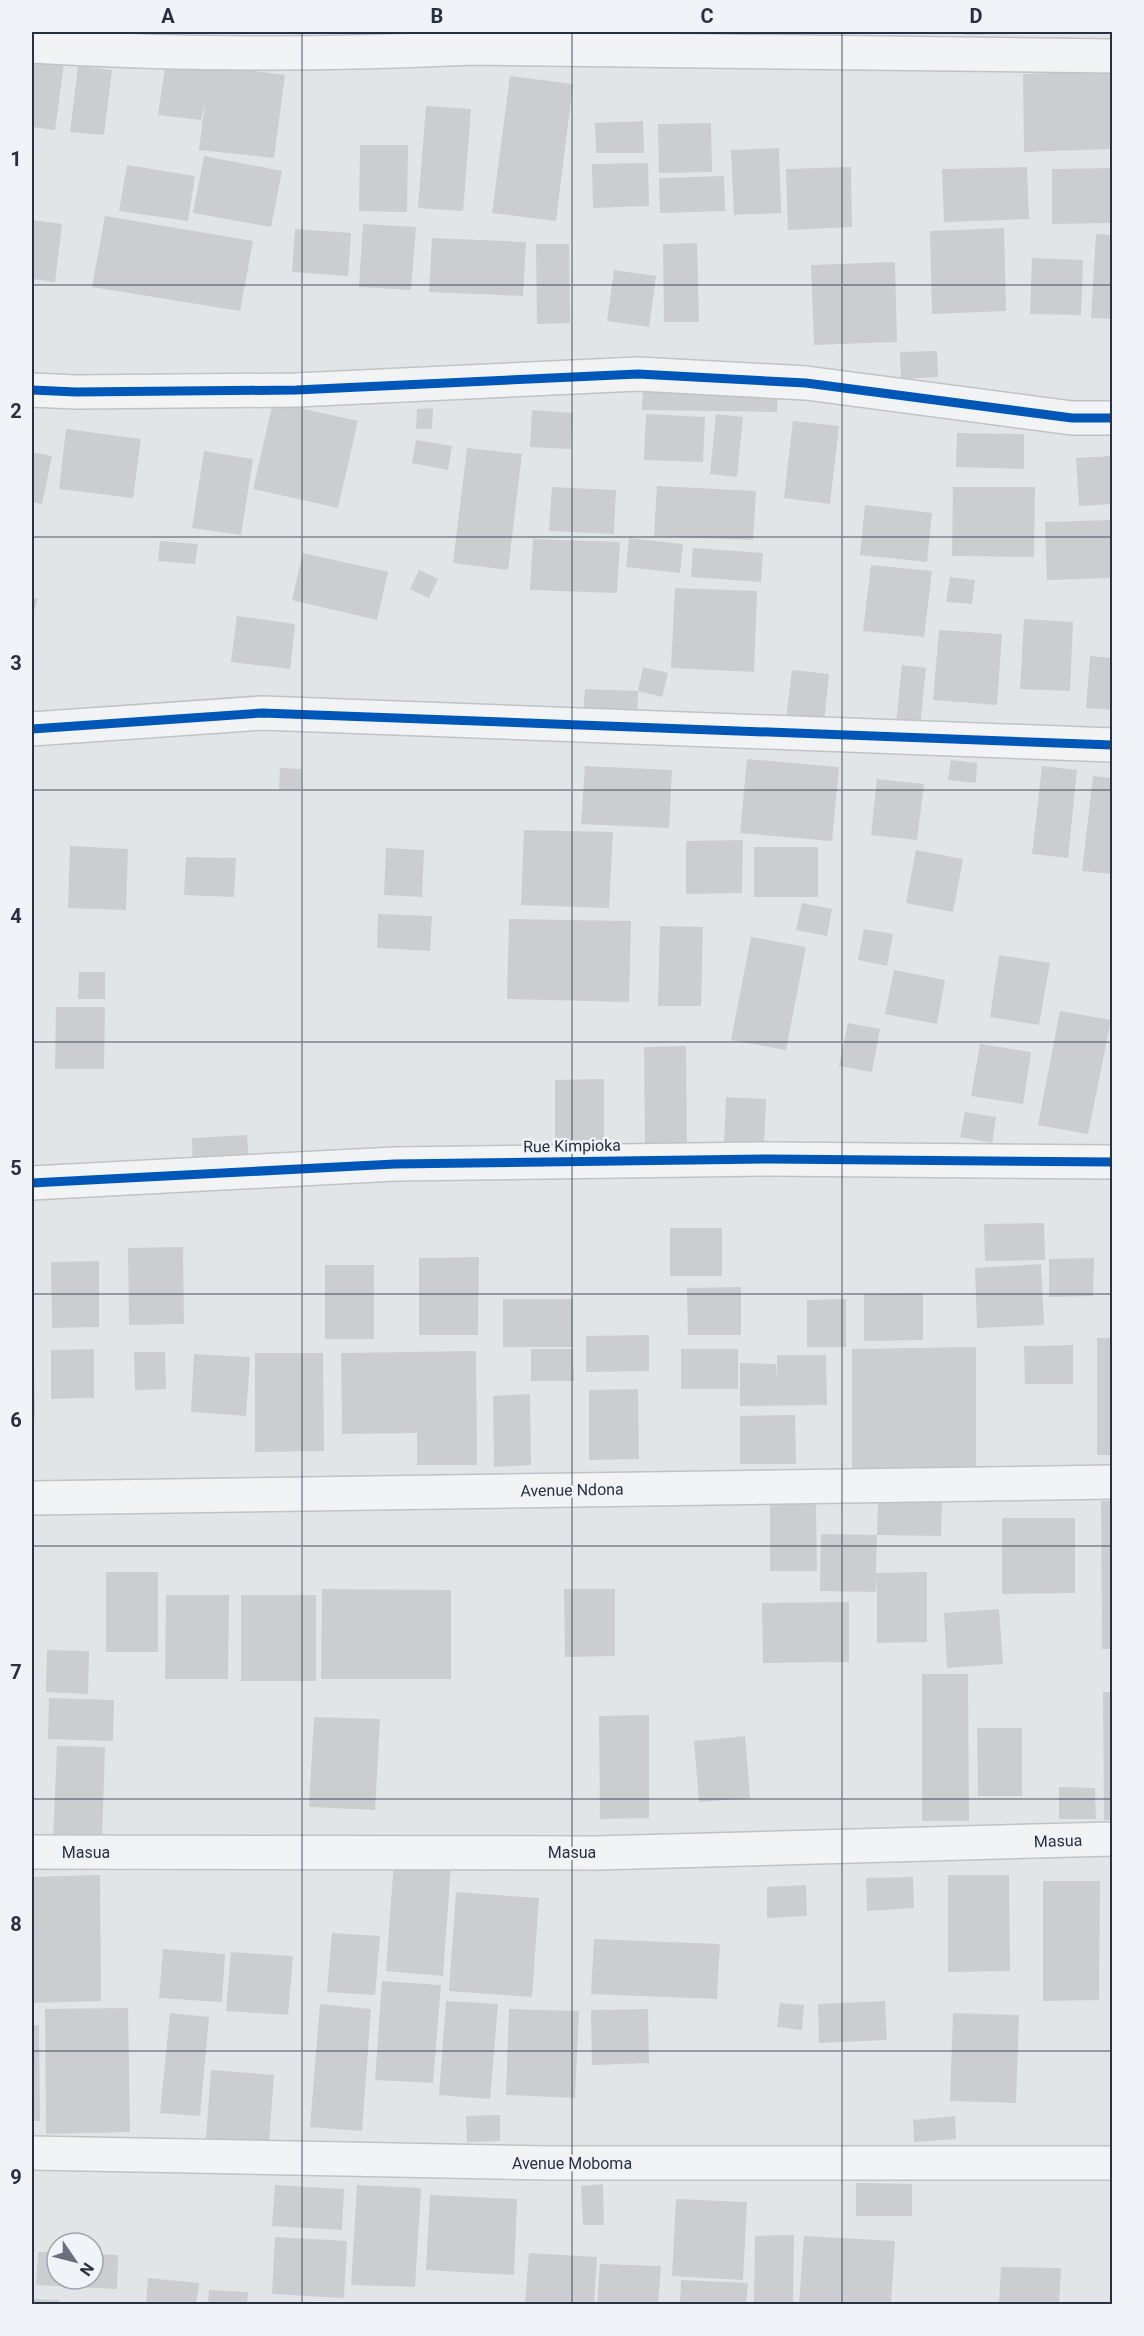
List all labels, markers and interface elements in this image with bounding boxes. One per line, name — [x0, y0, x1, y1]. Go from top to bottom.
text: A — [161, 4, 175, 28]
text: B — [431, 4, 443, 28]
text: C — [700, 4, 714, 28]
text: D — [970, 4, 983, 28]
text: 1 — [10, 147, 22, 171]
text: 2 — [10, 399, 22, 423]
text: 3 — [10, 651, 22, 675]
text: 4 — [10, 904, 22, 928]
street label: Rue Kimpioka — [523, 1136, 621, 1156]
text: 5 — [10, 1156, 22, 1180]
text: 6 — [10, 1408, 22, 1432]
street label: Avenue Ndona — [520, 1480, 624, 1500]
text: 7 — [10, 1660, 22, 1684]
street label: Masua — [1033, 1831, 1083, 1851]
street label: Masua — [62, 1843, 110, 1862]
street label: Masua — [548, 1843, 596, 1862]
text: 8 — [10, 1912, 22, 1936]
street label: Avenue Moboma — [512, 2154, 632, 2173]
text: 9 — [10, 2165, 22, 2189]
north arrow — [45, 2231, 105, 2291]
text: N — [76, 2259, 98, 2279]

